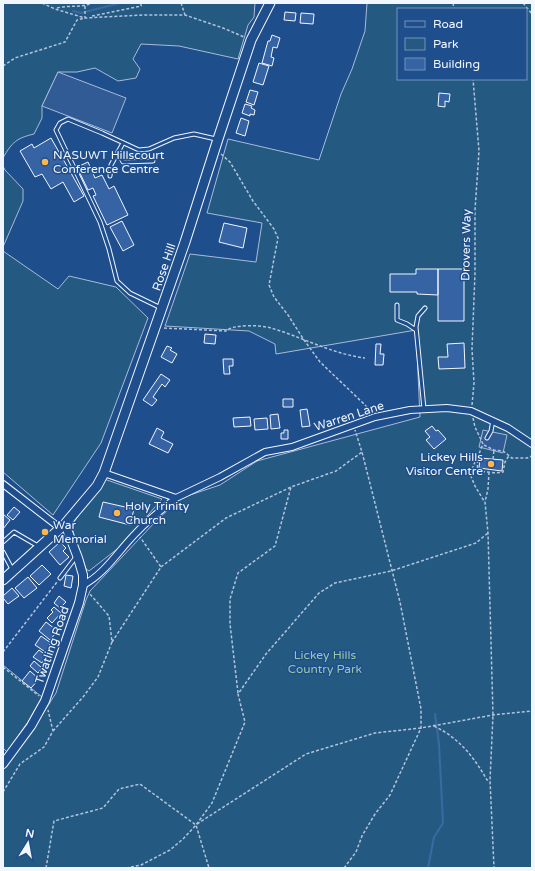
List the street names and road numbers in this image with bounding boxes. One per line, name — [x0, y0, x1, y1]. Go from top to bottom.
street label: Drovers Way — [458, 208, 474, 281]
street label: Rose Hill — [149, 241, 179, 293]
street label: Warren Lane — [312, 398, 386, 434]
street label: Twatling Road — [32, 604, 72, 686]

